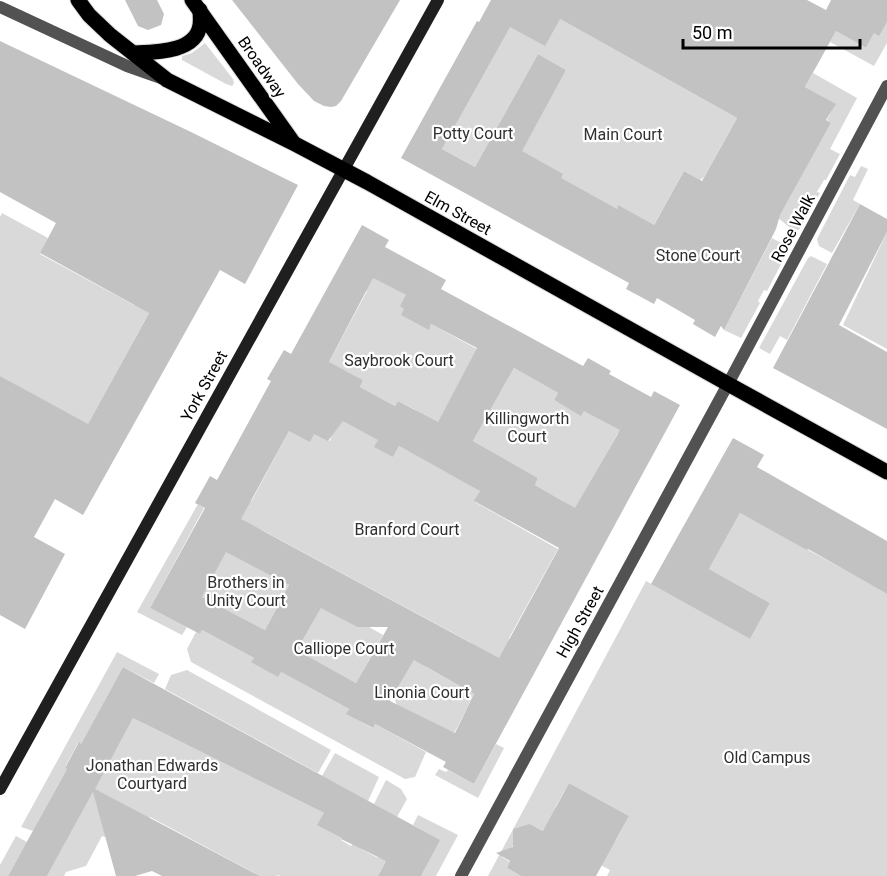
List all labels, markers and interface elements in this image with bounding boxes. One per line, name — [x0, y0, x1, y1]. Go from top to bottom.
scale bar — [683, 12, 860, 50]
text: 50 m — [692, 22, 732, 43]
street label: Broadway — [234, 33, 290, 102]
park label: Potty Court — [433, 124, 513, 143]
park label: Main Court — [584, 125, 662, 144]
street label: Elm Street — [421, 187, 495, 239]
street label: Rose Walk — [767, 190, 819, 265]
park label: Stone Court — [656, 246, 740, 265]
street label: York Street — [177, 347, 231, 425]
park label: Saybrook Court — [344, 351, 454, 370]
park label: Killingworth Court — [485, 409, 569, 446]
park label: Branford Court — [355, 520, 459, 539]
park label: Brothers in Unity Court — [206, 573, 286, 610]
street label: High Street — [552, 583, 608, 661]
park label: Calliope Court — [294, 639, 394, 658]
park label: Linonia Court — [374, 683, 470, 702]
park label: Old Campus — [723, 748, 811, 767]
park label: Jonathan Edwards Courtyard — [86, 756, 218, 793]

